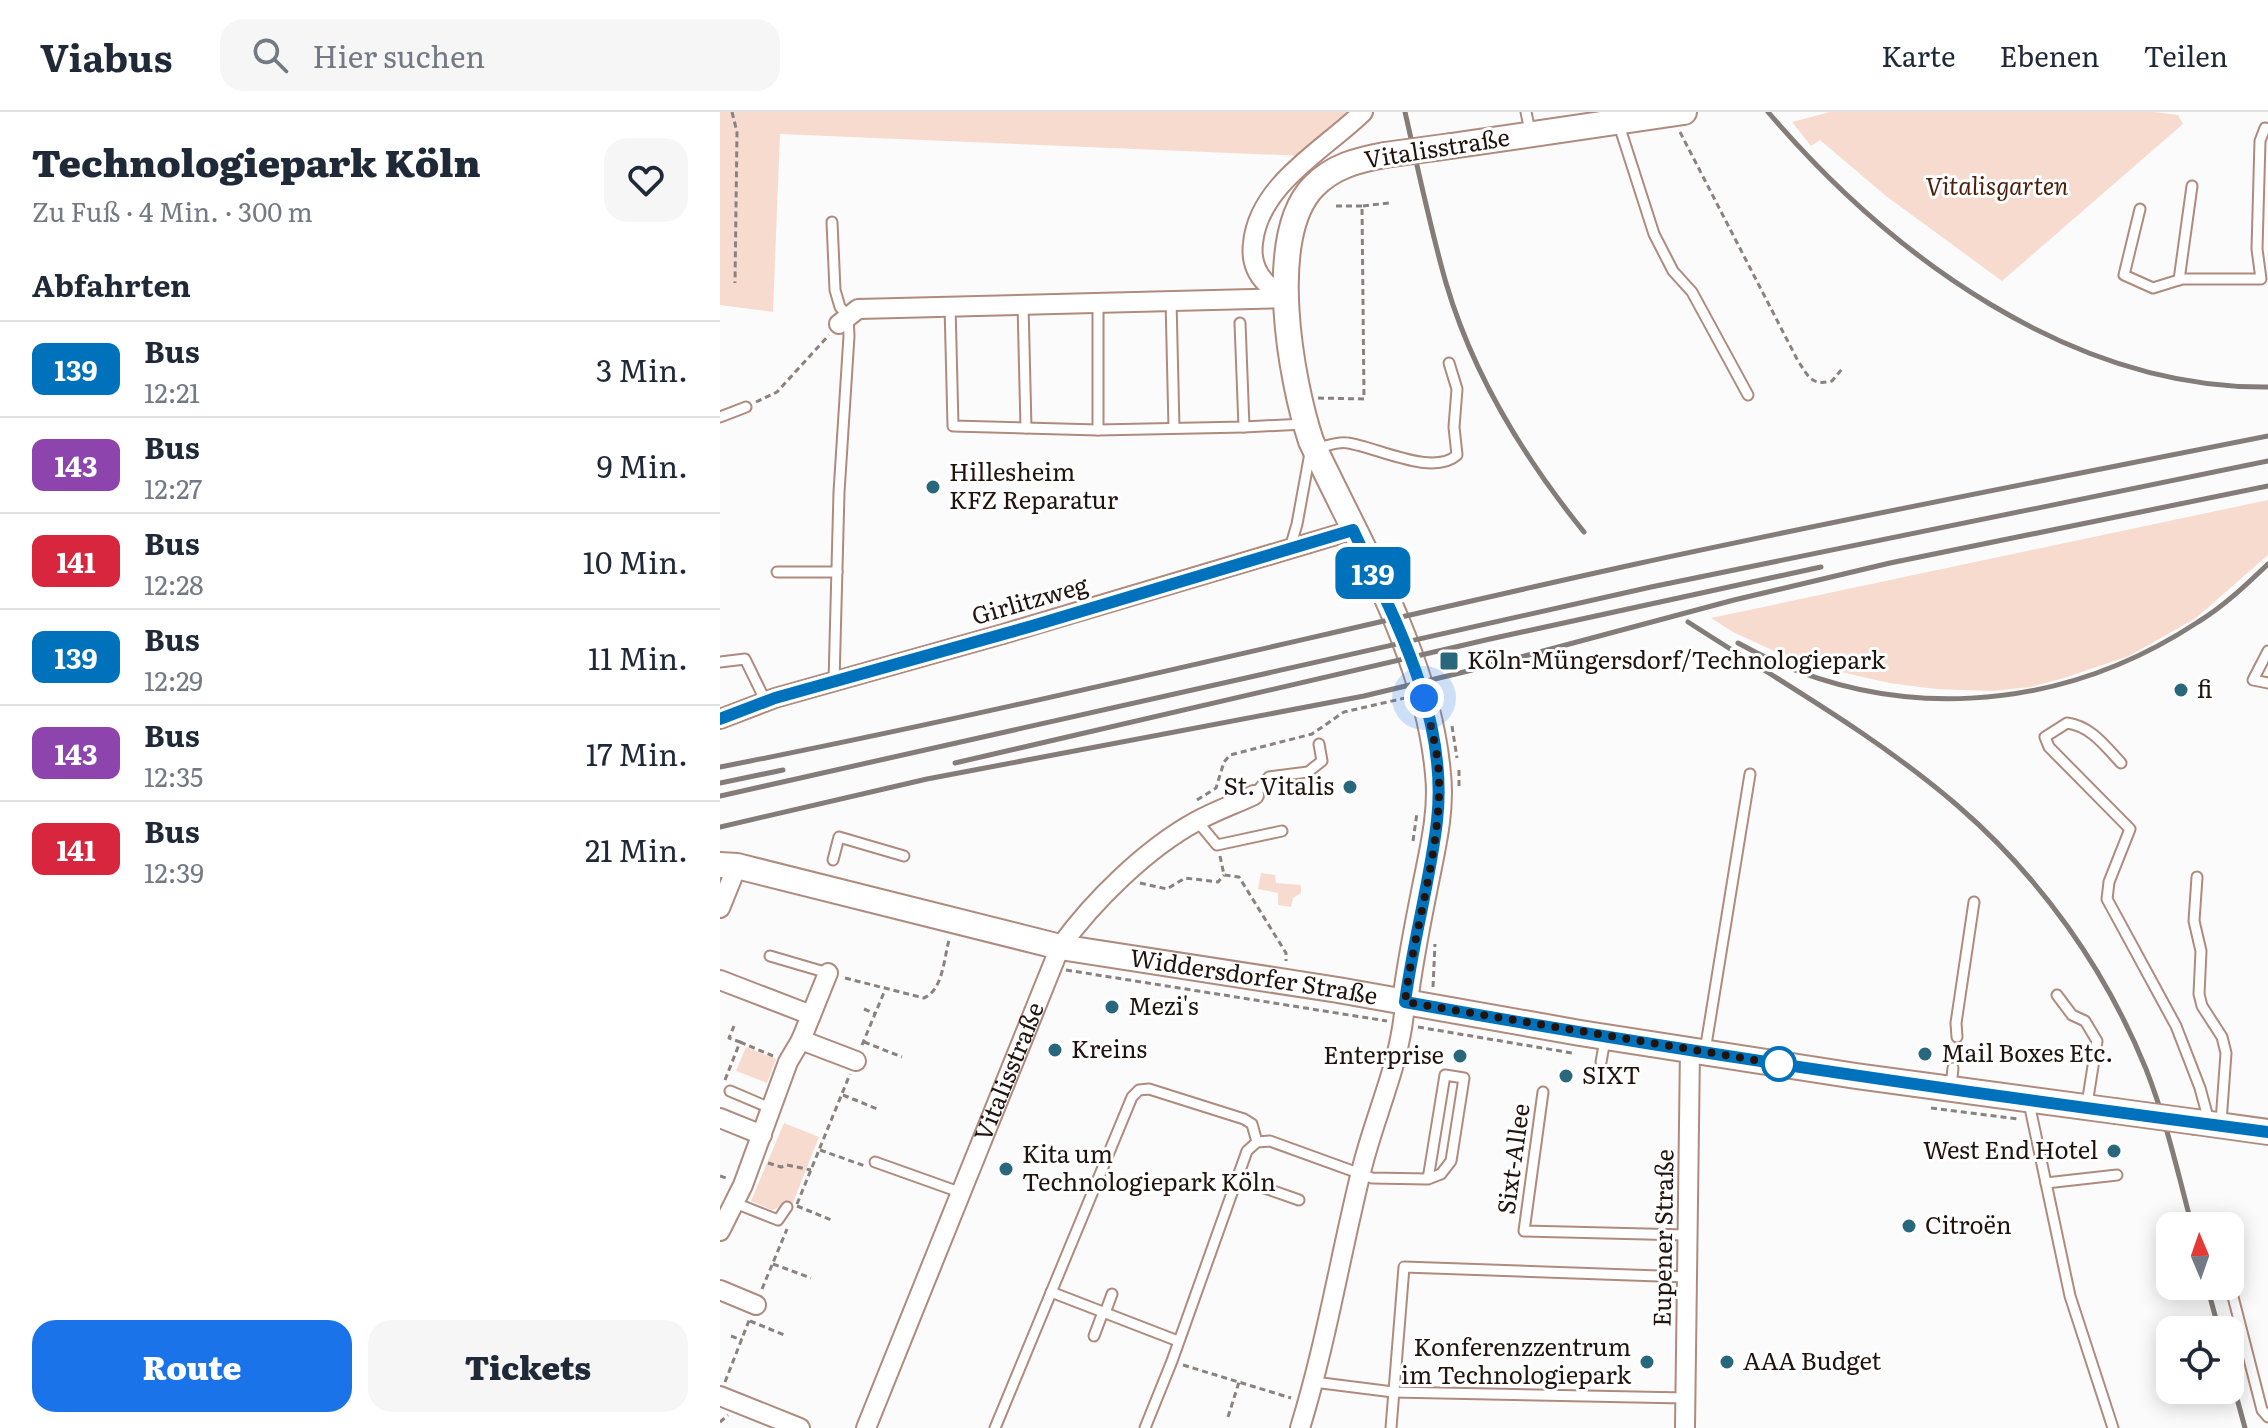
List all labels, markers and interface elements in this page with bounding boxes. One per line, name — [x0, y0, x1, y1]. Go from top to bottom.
search box — [220, 19, 780, 91]
text: Viabus — [40, 27, 172, 84]
icon: search — [248, 33, 292, 77]
text: Hier suchen — [312, 33, 485, 77]
text: Karte — [1881, 34, 1956, 76]
text: Ebenen — [2000, 34, 2100, 76]
text: Teilen — [2144, 34, 2228, 76]
street label: Vitalisstraße — [1361, 118, 1512, 175]
text: Technologiepark Köln — [32, 132, 481, 189]
button: heart — [604, 138, 688, 222]
park label: Vitalisgarten — [1926, 167, 2068, 202]
text: Zu Fuß · 4 Min. · 300 m — [32, 191, 313, 230]
text: Abfahrten — [32, 262, 191, 306]
text: Bus — [144, 328, 200, 372]
text: 3 Min. — [596, 347, 688, 391]
text: 139 — [54, 348, 98, 390]
text: 12:21 — [144, 372, 200, 411]
text: Bus — [144, 424, 200, 468]
text: 9 Min. — [597, 443, 688, 487]
text: 143 — [54, 444, 98, 486]
place label: Hillesheim KFZ Reparatur — [949, 453, 1119, 516]
text: 12:27 — [144, 468, 202, 507]
marker: Hillesheim KFZ Reparatur — [924, 478, 942, 496]
text: Bus — [144, 520, 200, 564]
text: 10 Min. — [583, 539, 688, 583]
text: 141 — [56, 540, 96, 582]
line badge: 139 — [1327, 547, 1419, 599]
text: 139 — [1351, 552, 1395, 594]
text: 12:28 — [144, 564, 204, 603]
street label: Girlitzweg — [967, 565, 1092, 632]
text: Bus — [144, 616, 200, 660]
text: 11 Min. — [588, 635, 688, 679]
text: 139 — [54, 636, 98, 678]
place label: Köln-Müngersdorf/Technologiepark — [1467, 641, 1886, 676]
marker: Köln-Müngersdorf/Technologiepark — [1438, 650, 1460, 672]
text: 12:29 — [144, 660, 203, 699]
place label: fi — [2197, 670, 2212, 705]
your location — [1404, 678, 1444, 718]
marker: fi — [2172, 681, 2190, 699]
text: Bus — [144, 712, 200, 756]
text: 17 Min. — [586, 731, 688, 775]
text: 143 — [54, 732, 98, 774]
text: 12:35 — [144, 756, 203, 795]
place label: St. Vitalis — [1223, 767, 1334, 802]
marker: St. Vitalis — [1341, 778, 1359, 796]
text: Bus — [144, 808, 200, 852]
text: 21 Min. — [585, 827, 688, 871]
text: 141 — [56, 828, 96, 870]
text: 12:39 — [144, 852, 204, 891]
street label: Widdersdorfer Straße — [1128, 938, 1381, 1012]
place label: Mezi's — [1128, 987, 1199, 1022]
street label: Vitalisstraße — [964, 996, 1051, 1146]
marker: Mezi's — [1103, 998, 1121, 1016]
place label: Kreins — [1071, 1030, 1147, 1065]
place label: Mail Boxes Etc. — [1941, 1034, 2113, 1069]
place label: Enterprise — [1323, 1036, 1444, 1071]
marker: Kreins — [1046, 1041, 1064, 1059]
marker: Mail Boxes Etc. — [1916, 1045, 1934, 1063]
marker: Enterprise — [1451, 1047, 1469, 1065]
unlabelled marker — [1762, 1047, 1796, 1081]
place label: SIXT — [1582, 1056, 1641, 1091]
marker: SIXT — [1557, 1067, 1575, 1085]
street label: Sixt-Allee — [1486, 1101, 1537, 1216]
place label: West End Hotel — [1923, 1131, 2098, 1166]
place label: Kita um Technologiepark Köln — [1022, 1135, 1276, 1198]
marker: West End Hotel — [2105, 1142, 2123, 1160]
street label: Eupener Straße — [1642, 1149, 1681, 1327]
marker: Kita um Technologiepark Köln — [997, 1160, 1015, 1178]
place label: Citroën — [1925, 1206, 2012, 1241]
north arrow — [2156, 1212, 2244, 1300]
map controls — [2156, 1212, 2244, 1404]
marker: Citroën — [1900, 1217, 1918, 1235]
button: locate — [2156, 1316, 2244, 1404]
button: Route — [32, 1320, 352, 1412]
button: Tickets — [368, 1320, 688, 1412]
place label: Konferenzzentrum im Technologiepark — [1401, 1328, 1631, 1391]
place label: AAA Budget — [1743, 1342, 1881, 1377]
marker: Konferenzzentrum im Technologiepark — [1638, 1353, 1656, 1371]
marker: AAA Budget — [1718, 1353, 1736, 1371]

